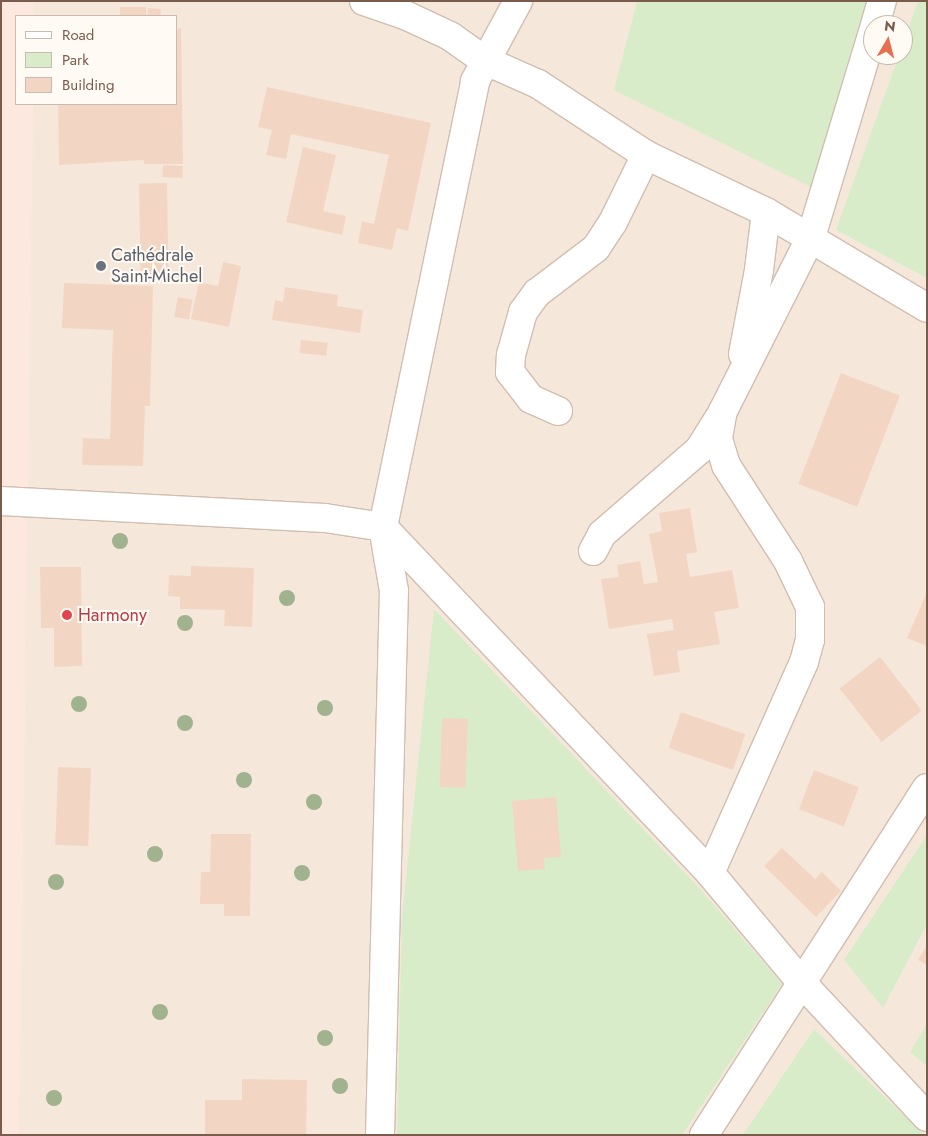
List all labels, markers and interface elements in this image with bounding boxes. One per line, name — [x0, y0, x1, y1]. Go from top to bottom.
legend — [15, 15, 178, 105]
north arrow — [863, 15, 913, 65]
text: N — [883, 15, 897, 37]
text: Road — [62, 24, 94, 46]
text: Park — [62, 49, 89, 71]
text: Building — [62, 74, 114, 96]
place label: Cathédrale Saint-Michel — [111, 245, 202, 288]
marker: Cathédrale Saint-Michel — [95, 260, 107, 272]
place label: Harmony — [78, 604, 147, 626]
marker: Harmony — [60, 608, 74, 622]

